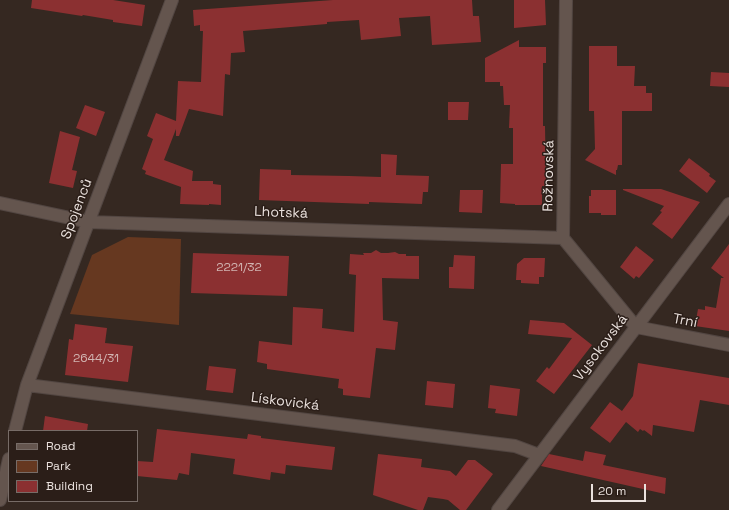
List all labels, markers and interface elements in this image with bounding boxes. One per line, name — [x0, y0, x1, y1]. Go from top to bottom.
street label: Rožnovská — [540, 140, 558, 212]
street label: Spojenců — [58, 176, 96, 242]
street label: Lhotská — [254, 204, 308, 222]
house number: 2221/32 — [216, 261, 262, 275]
street label: Trní — [671, 310, 699, 332]
street label: Vysokovská — [571, 311, 631, 385]
house number: 2644/31 — [73, 352, 119, 366]
street label: Lískovická — [250, 389, 320, 415]
legend — [8, 430, 138, 502]
text: Road — [46, 438, 75, 454]
text: Park — [46, 458, 71, 474]
scale bar — [593, 476, 648, 502]
text: Building — [46, 478, 93, 494]
text: 20 m — [598, 483, 626, 499]

